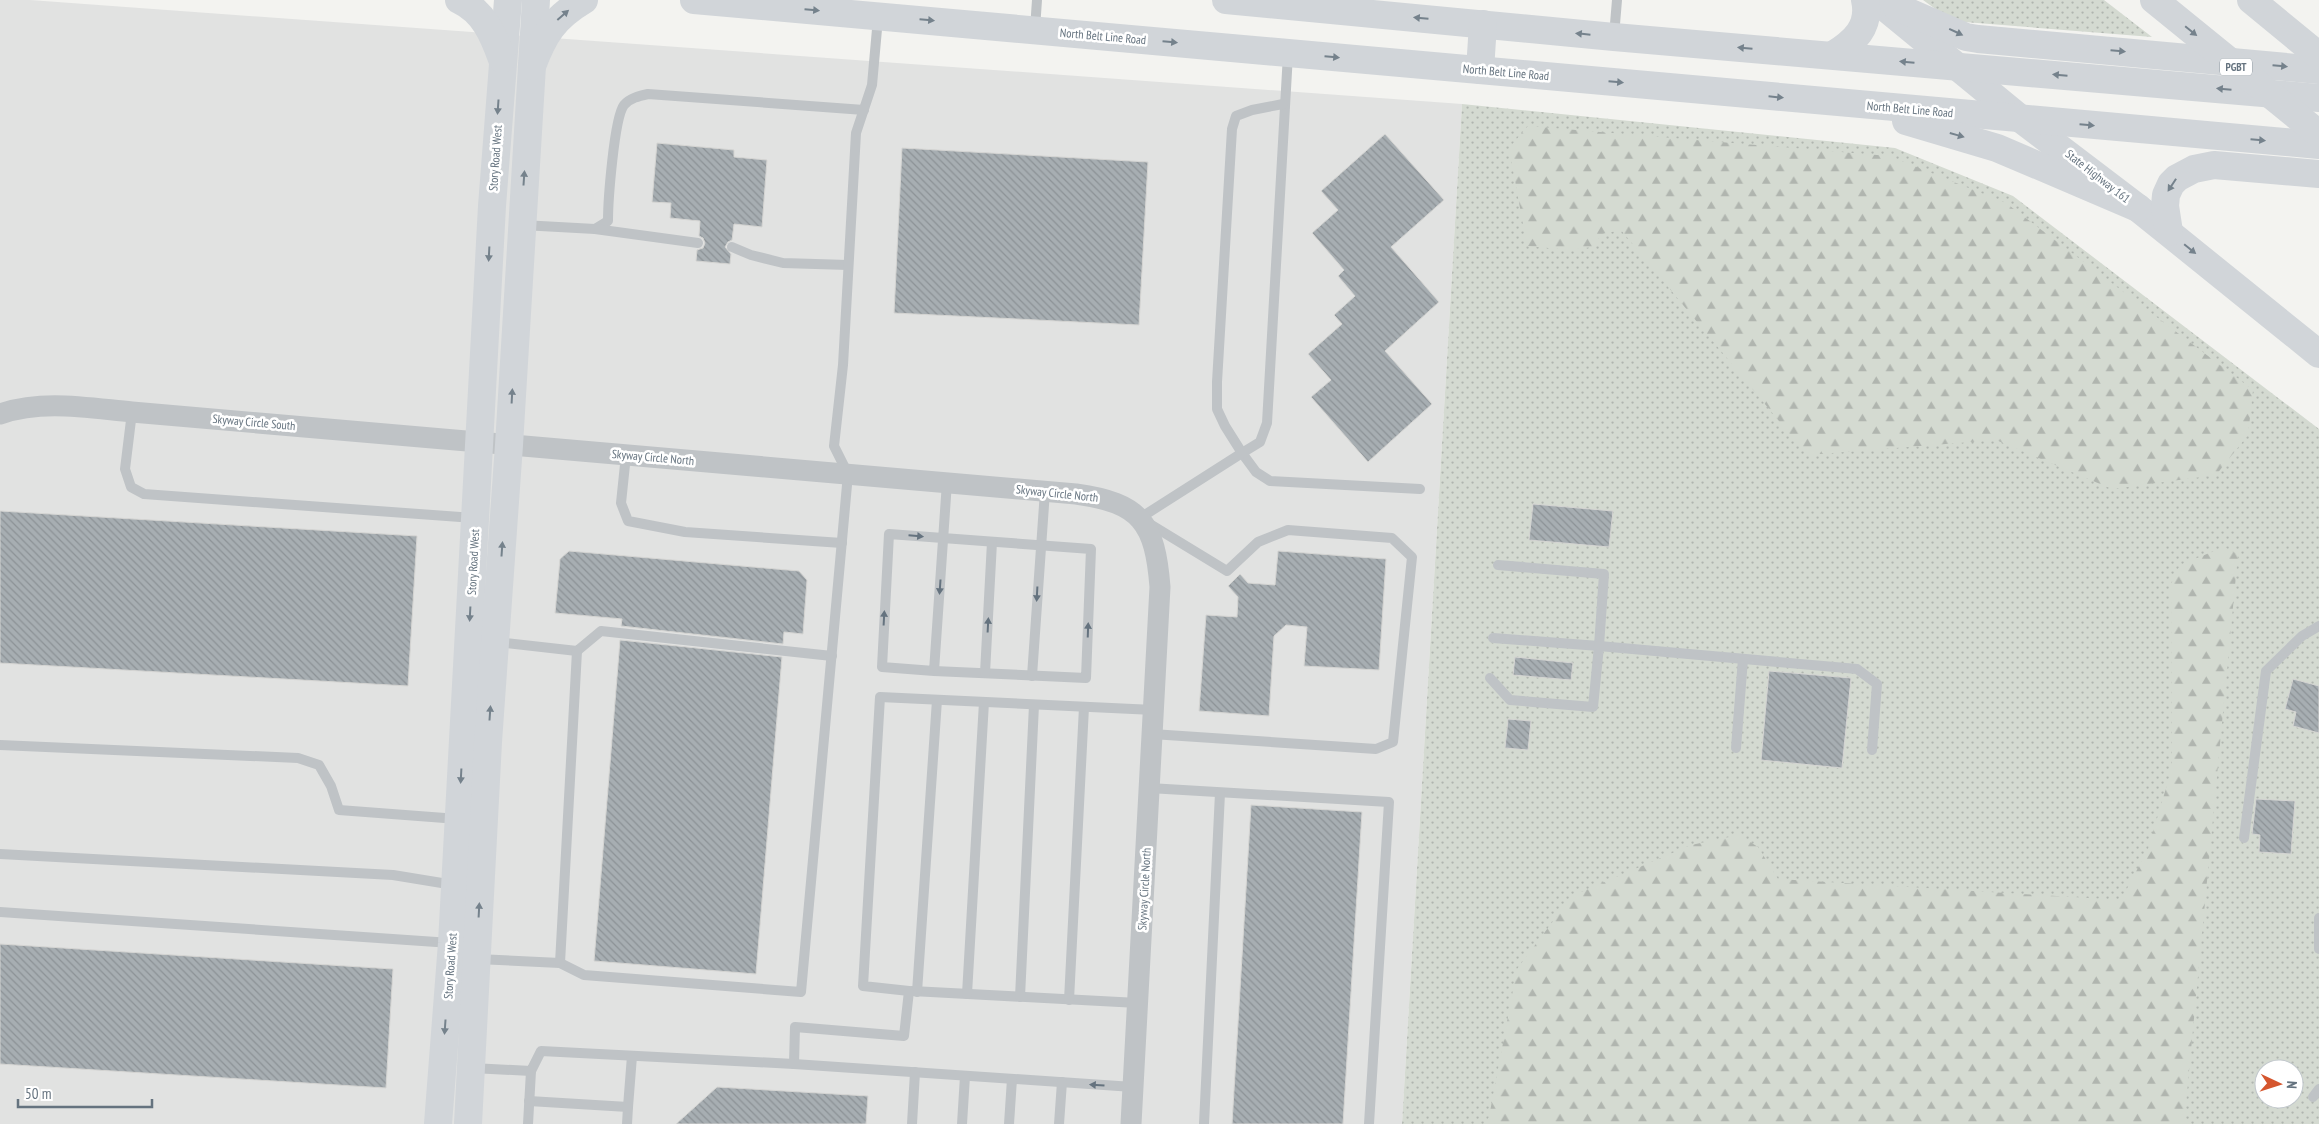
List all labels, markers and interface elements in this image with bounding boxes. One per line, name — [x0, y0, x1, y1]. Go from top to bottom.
one-way arrow — [804, 6, 820, 14]
one-way arrow — [556, 9, 568, 21]
one-way arrow — [1413, 14, 1429, 22]
one-way arrow — [919, 16, 935, 24]
street label: North Belt Line Road — [1059, 25, 1147, 47]
one-way arrow — [2185, 25, 2198, 36]
one-way arrow — [1949, 28, 1964, 37]
one-way arrow — [1574, 29, 1590, 37]
one-way arrow — [1162, 39, 1178, 47]
one-way arrow — [1736, 44, 1752, 52]
one-way arrow — [2110, 48, 2126, 56]
one-way arrow — [1324, 53, 1340, 61]
one-way arrow — [1898, 58, 1914, 66]
road number: PGBT — [2220, 58, 2252, 76]
street label: North Belt Line Road — [1462, 61, 1550, 83]
one-way arrow — [2272, 62, 2288, 70]
one-way arrow — [2052, 71, 2068, 79]
one-way arrow — [1608, 78, 1624, 86]
one-way arrow — [2215, 85, 2231, 93]
one-way arrow — [1769, 93, 1785, 101]
street label: North Belt Line Road — [1866, 98, 1954, 120]
one-way arrow — [494, 100, 502, 116]
one-way arrow — [2079, 121, 2095, 129]
street label: Story Road West — [485, 124, 505, 192]
one-way arrow — [1949, 132, 1964, 140]
one-way arrow — [2250, 136, 2266, 144]
street label: State Highway 161 — [2063, 146, 2133, 206]
one-way arrow — [521, 170, 529, 186]
one-way arrow — [2168, 178, 2177, 192]
one-way arrow — [2183, 244, 2196, 255]
one-way arrow — [485, 246, 493, 262]
one-way arrow — [508, 388, 516, 404]
street label: Skyway Circle South — [212, 411, 296, 433]
street label: Skyway Circle North — [611, 446, 695, 468]
street label: Skyway Circle North — [1015, 481, 1099, 505]
street label: Story Road West — [464, 528, 482, 595]
one-way arrow — [909, 532, 925, 540]
one-way arrow — [498, 541, 506, 557]
one-way arrow — [935, 579, 943, 595]
one-way arrow — [1033, 586, 1041, 602]
one-way arrow — [466, 607, 474, 623]
one-way arrow — [881, 610, 889, 626]
one-way arrow — [984, 616, 992, 632]
one-way arrow — [1084, 621, 1092, 637]
one-way arrow — [487, 705, 495, 721]
one-way arrow — [456, 769, 464, 785]
street label: Skyway Circle North — [1134, 847, 1154, 931]
one-way arrow — [475, 902, 483, 918]
street label: Story Road West — [440, 932, 460, 1000]
one-way arrow — [441, 1019, 449, 1035]
north arrow — [2254, 1059, 2304, 1109]
scale bar — [18, 1076, 151, 1108]
one-way arrow — [1089, 1080, 1105, 1088]
text: N — [2283, 1081, 2301, 1089]
text: 50 m — [25, 1084, 51, 1103]

